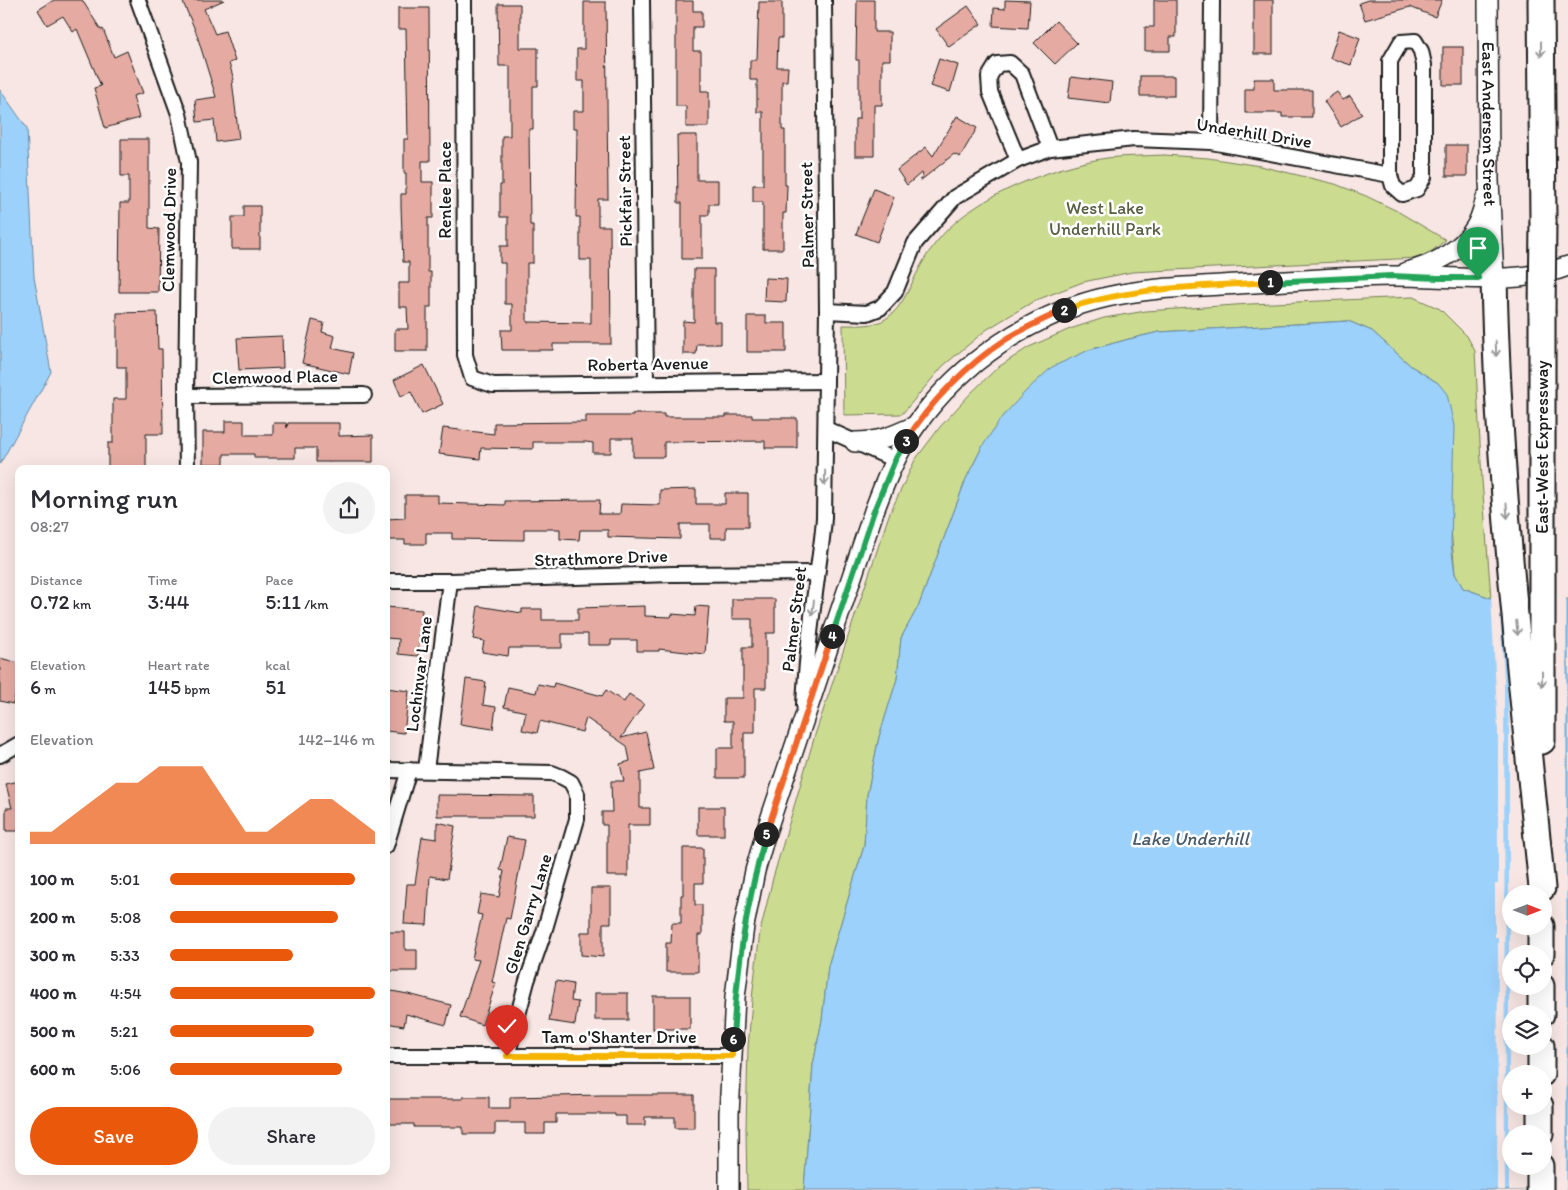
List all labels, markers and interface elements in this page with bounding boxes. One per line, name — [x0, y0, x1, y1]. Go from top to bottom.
one-way arrow — [1537, 40, 1546, 56]
street label: East Anderson Street — [1477, 42, 1501, 207]
street label: Underhill Drive — [1195, 113, 1313, 153]
street label: Pickfair Street — [613, 135, 637, 247]
street label: Renlee Place — [434, 141, 456, 239]
street label: Palmer Street — [795, 162, 819, 268]
street label: Clemwood Drive — [157, 168, 181, 292]
park label: West Lake Underhill Park — [1049, 197, 1161, 240]
pin — [1457, 227, 1499, 278]
icon: arrive — [1464, 234, 1492, 262]
pin: 1 — [1258, 270, 1282, 294]
text: 1 — [1267, 274, 1274, 291]
pin: 2 — [1052, 298, 1076, 322]
text: 2 — [1061, 302, 1068, 319]
one-way arrow — [1491, 341, 1500, 357]
street label: Roberta Avenue — [587, 352, 709, 376]
street label: East-West Expressway — [1531, 360, 1553, 534]
street label: Clemwood Place — [212, 365, 338, 389]
pin: 3 — [894, 428, 918, 454]
text: 3 — [903, 433, 910, 450]
one-way arrow — [820, 470, 830, 486]
text: Morning run — [30, 481, 178, 515]
button: share — [323, 482, 375, 534]
one-way arrow — [1502, 503, 1511, 519]
text: 08:27 — [30, 517, 69, 536]
street label: Strathmore Drive — [534, 545, 668, 571]
street label: Palmer Street — [777, 565, 811, 673]
text: Distance — [30, 572, 82, 589]
text: Time — [148, 572, 178, 589]
text: Pace — [265, 572, 293, 589]
text: 0.72 — [30, 589, 70, 614]
text: 3:44 — [148, 589, 190, 614]
text: 5:11 — [265, 589, 301, 614]
text: km — [70, 596, 91, 613]
text: /km — [301, 596, 329, 613]
one-way arrow — [808, 600, 818, 616]
street label: Lochinvar Lane — [401, 615, 437, 733]
one-way arrow — [1512, 619, 1521, 635]
pin: 4 — [820, 624, 844, 648]
text: 4 — [828, 628, 837, 645]
text: Elevation — [30, 657, 86, 674]
text: Heart rate — [148, 657, 210, 674]
text: kcal — [265, 657, 290, 674]
one-way arrow — [1537, 670, 1547, 687]
text: 6 — [30, 674, 41, 699]
text: 145 — [148, 674, 181, 699]
text: 51 — [265, 674, 286, 699]
text: m — [41, 681, 56, 698]
text: bpm — [181, 681, 210, 698]
text: Elevation — [30, 730, 94, 749]
text: 142–146 m — [298, 730, 375, 749]
pin: 5 — [754, 822, 778, 846]
text: 5 — [763, 826, 770, 843]
water label: Lake Underhill — [1131, 827, 1250, 850]
street label: Glen Garry Lane — [499, 851, 557, 977]
text: 100 m — [30, 870, 74, 889]
text: 5:01 — [110, 870, 140, 889]
north arrow — [1502, 885, 1552, 935]
map controls — [1502, 885, 1552, 1175]
text: 200 m — [30, 908, 75, 927]
text: 5:08 — [110, 908, 141, 927]
button: locate — [1502, 945, 1552, 995]
text: 300 m — [30, 946, 76, 965]
text: 5:33 — [110, 946, 140, 965]
text: 400 m — [30, 984, 76, 1003]
text: 4:54 — [110, 984, 142, 1003]
pin — [486, 1005, 528, 1056]
button: layers — [1502, 1005, 1552, 1055]
icon: check — [493, 1012, 521, 1040]
text: 500 m — [30, 1022, 75, 1041]
text: 5:21 — [110, 1022, 138, 1041]
street label: Tam o'Shanter Drive — [541, 1026, 697, 1048]
pin: 6 — [720, 1026, 746, 1052]
text: 6 — [730, 1031, 737, 1048]
text: 600 m — [30, 1060, 75, 1079]
text: 5:06 — [110, 1060, 141, 1079]
button: + — [1502, 1065, 1552, 1115]
button: Save — [30, 1107, 198, 1165]
button: Share — [208, 1107, 375, 1165]
button: − — [1502, 1125, 1552, 1175]

